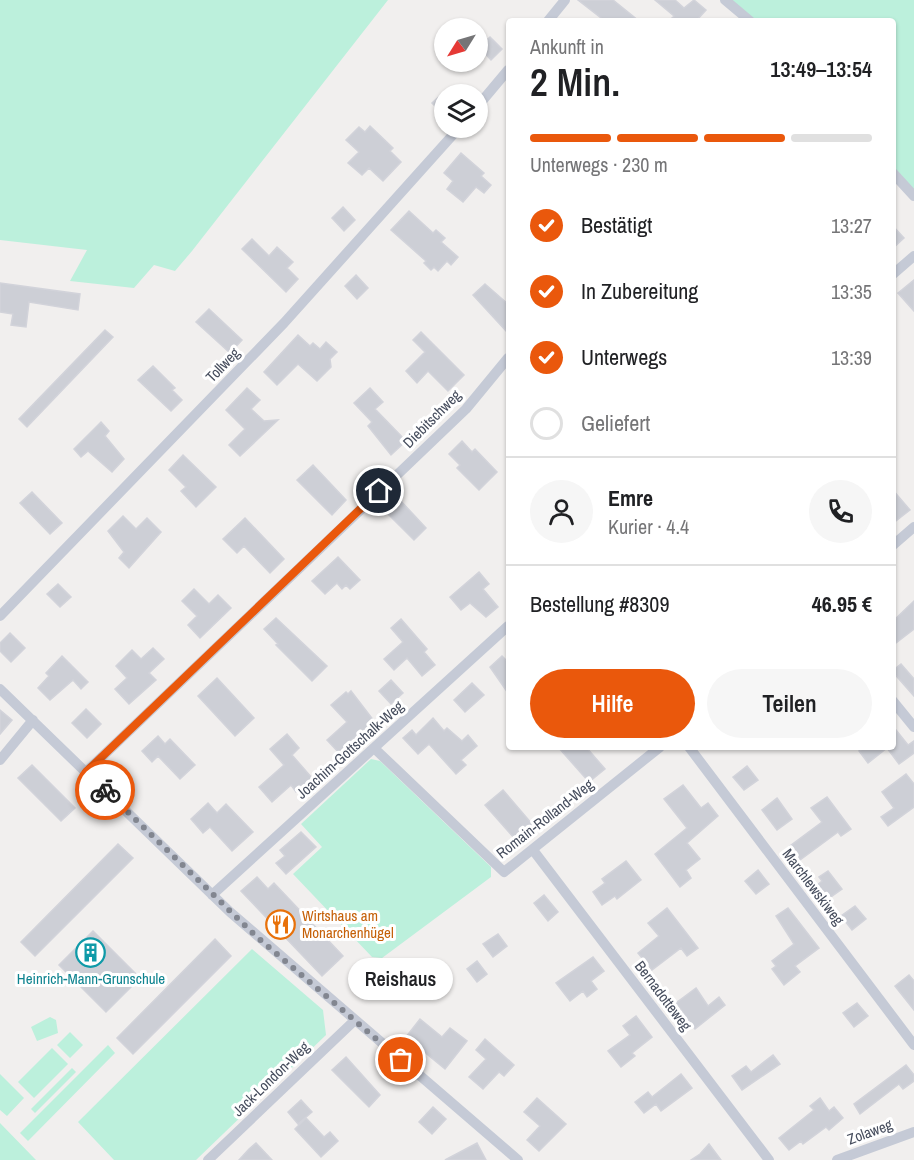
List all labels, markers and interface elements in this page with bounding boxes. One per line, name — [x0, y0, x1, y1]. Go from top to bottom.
north arrow — [434, 18, 488, 72]
map controls — [434, 18, 488, 138]
text: Ankunft in — [530, 33, 604, 60]
text: 13:49–13:54 — [770, 54, 872, 84]
text: 2 Min. — [530, 56, 620, 108]
button: layers — [434, 84, 488, 138]
text: Unterwegs · 230 m — [530, 151, 668, 178]
icon: check — [530, 209, 563, 242]
text: Bestätigt — [581, 210, 652, 240]
text: 13:27 — [831, 212, 872, 239]
icon: check — [530, 275, 563, 308]
text: In Zubereitung — [581, 276, 698, 306]
text: 13:35 — [831, 278, 872, 305]
icon: check — [530, 341, 563, 374]
street label: Tollweg — [201, 342, 245, 387]
text: Unterwegs — [581, 342, 667, 372]
text: 13:39 — [831, 344, 872, 371]
street label: Diebitschweg — [398, 385, 466, 452]
text: Geliefert — [581, 408, 650, 438]
pin — [353, 465, 404, 516]
icon: home — [362, 474, 395, 507]
button: person — [530, 480, 593, 543]
button: phone — [809, 480, 872, 543]
text: Emre — [608, 483, 653, 513]
text: Kurier · 4.4 — [608, 513, 689, 540]
text: Bestellung #8309 — [530, 589, 669, 619]
text: 46.95 € — [812, 589, 872, 619]
button: Hilfe — [530, 669, 695, 738]
button: Teilen — [707, 669, 872, 738]
street label: Joachim-Gottschalk-Weg — [291, 696, 408, 804]
courier — [75, 760, 135, 820]
icon: bike — [89, 774, 122, 807]
street label: Romain-Rolland-Weg — [492, 774, 598, 863]
street label: Marchlewskiweg — [778, 844, 849, 929]
place label: Wirtshaus am Monarchenhügel — [302, 905, 394, 943]
restaurant icon: Wirtshaus am Monarchenhügel — [265, 909, 297, 941]
building icon: Heinrich-Mann-Grunschule — [75, 936, 107, 968]
street label: Bernadotteweg — [630, 956, 697, 1035]
callout: Reishaus — [348, 958, 454, 1000]
text: Reishaus — [365, 965, 436, 992]
place label: Heinrich-Mann-Grunschule — [17, 968, 165, 989]
pin — [375, 1034, 426, 1085]
street label: Jack-London-Weg — [228, 1036, 314, 1121]
icon: bag — [384, 1043, 417, 1076]
street label: Zolaweg — [844, 1114, 895, 1149]

